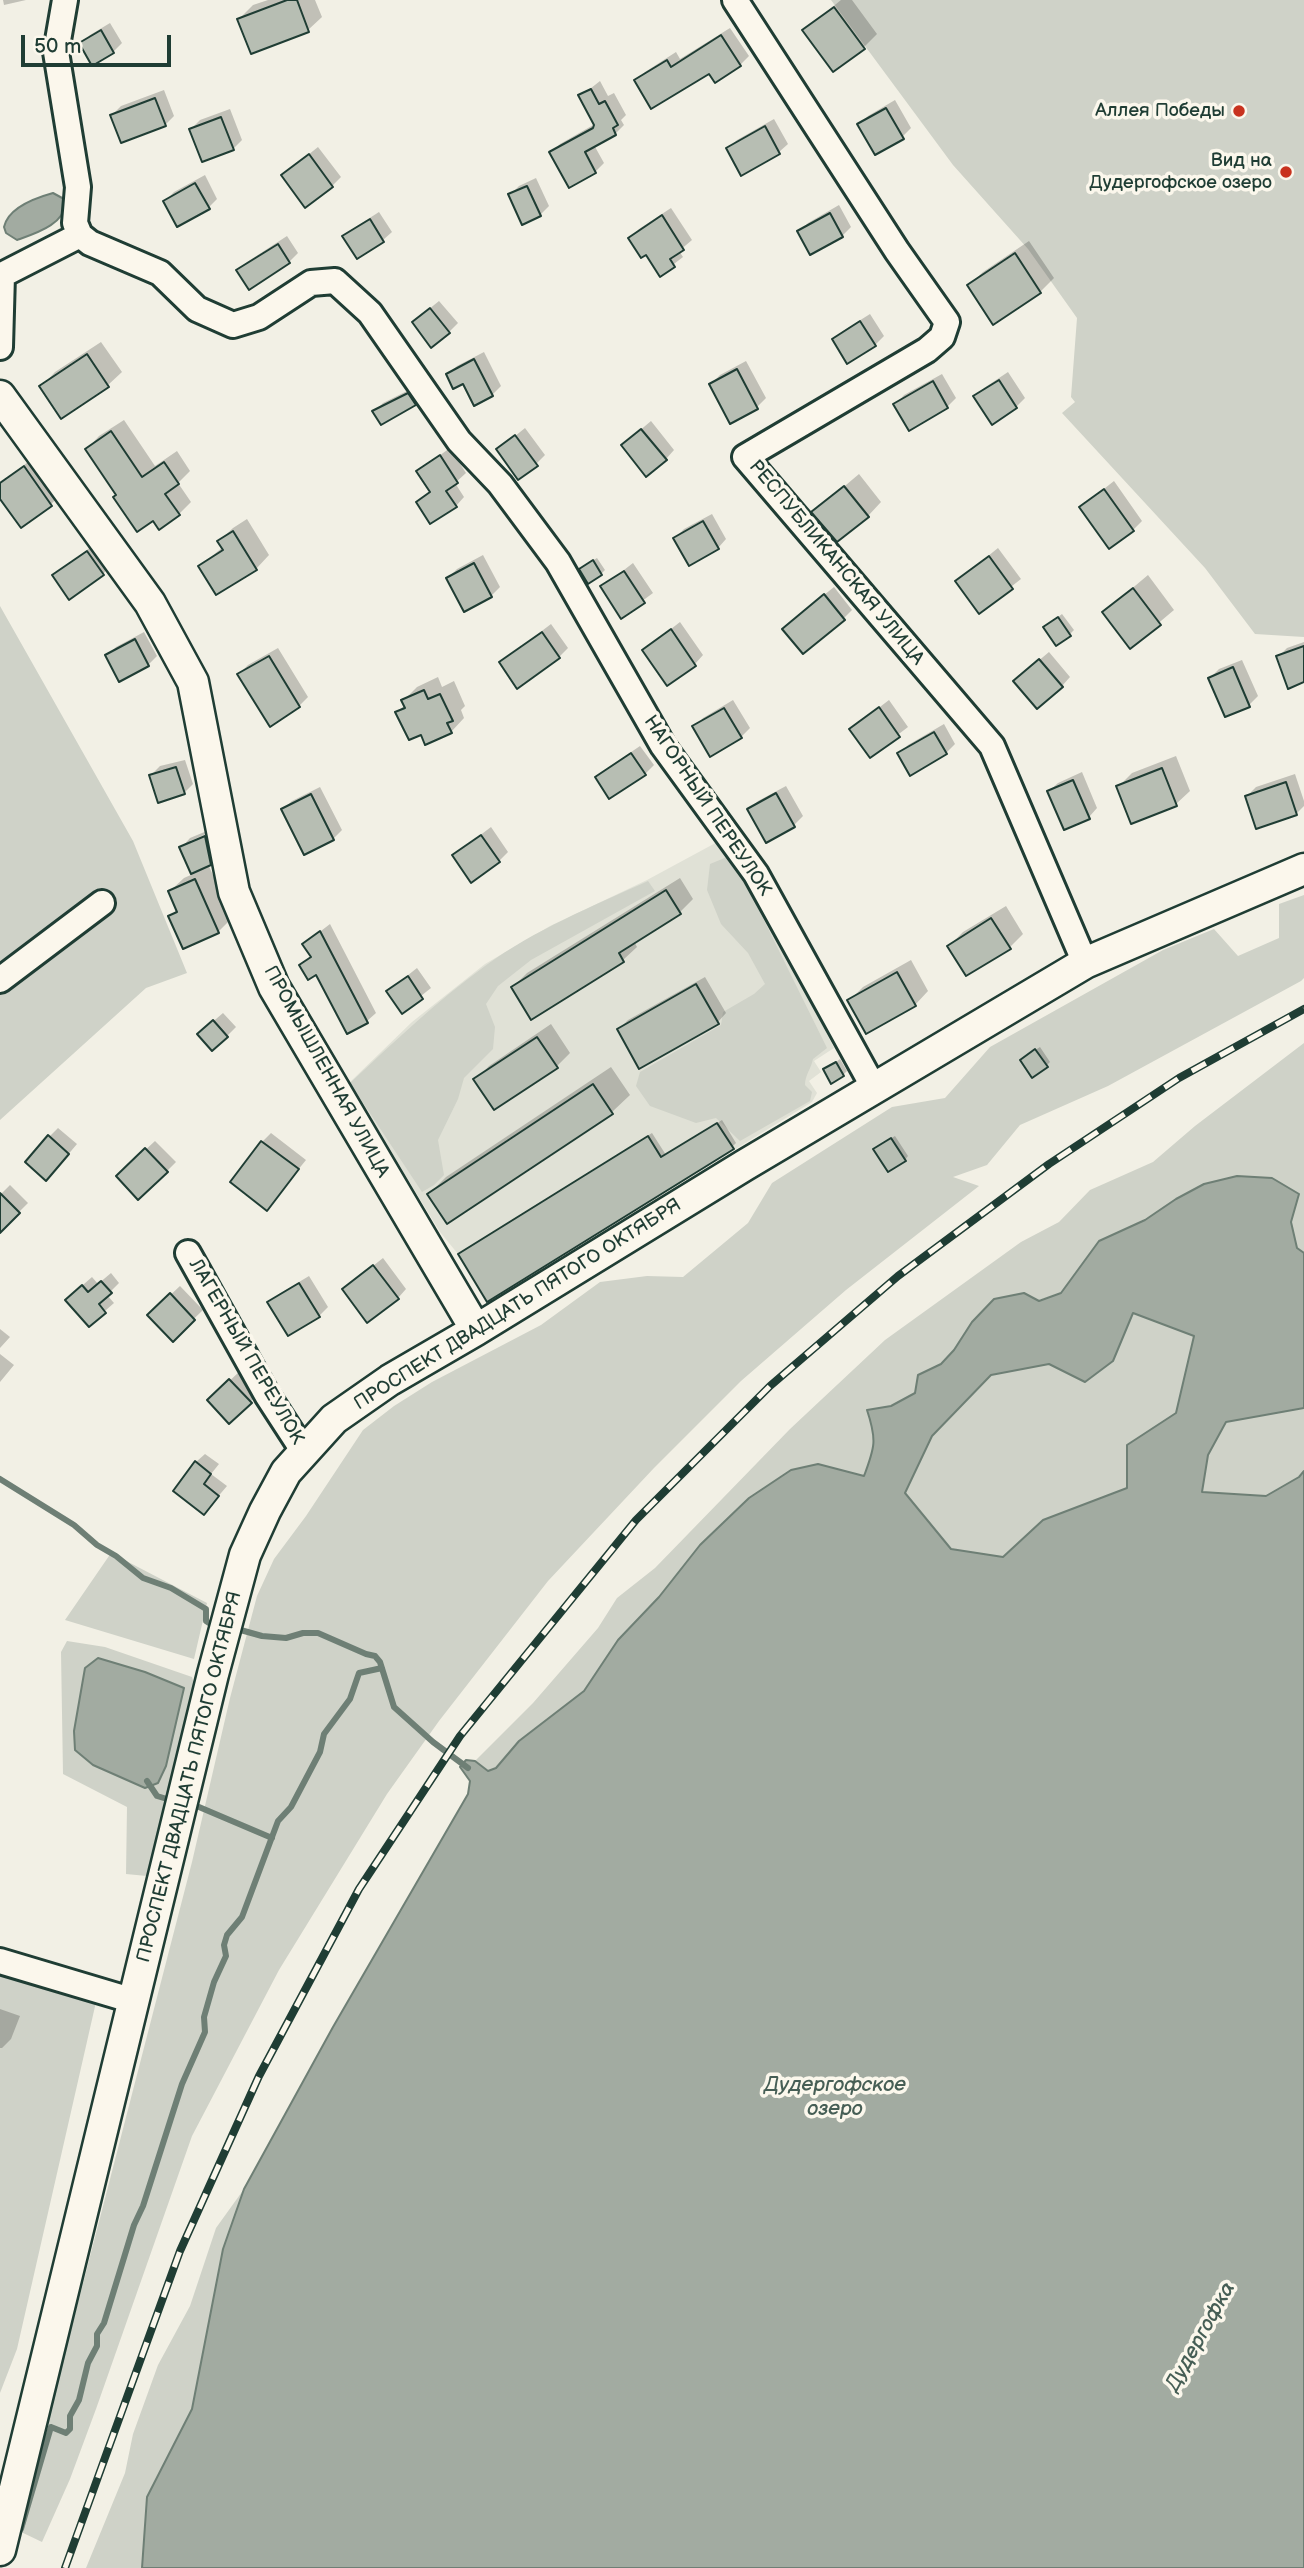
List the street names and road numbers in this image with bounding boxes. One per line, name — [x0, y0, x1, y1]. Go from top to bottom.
street label: РЕСПУБЛИКАНСКАЯ УЛИЦА — [743, 456, 929, 670]
street label: НАГОРНЫЙ ПЕРЕУЛОК — [638, 712, 776, 900]
street label: ПРОМЫШЛЕННАЯ УЛИЦА — [258, 962, 394, 1182]
street label: ПРОСПЕКТ ДВАДЦАТЬ ПЯТОГО ОКТЯБРЯ — [350, 1194, 686, 1416]
street label: ЛАГЕРНЫЙ ПЕРЕУЛОК — [184, 1255, 308, 1449]
street label: ПРОСПЕКТ ДВАДЦАТЬ ПЯТОГО ОКТЯБРЯ — [133, 1589, 247, 1965]

